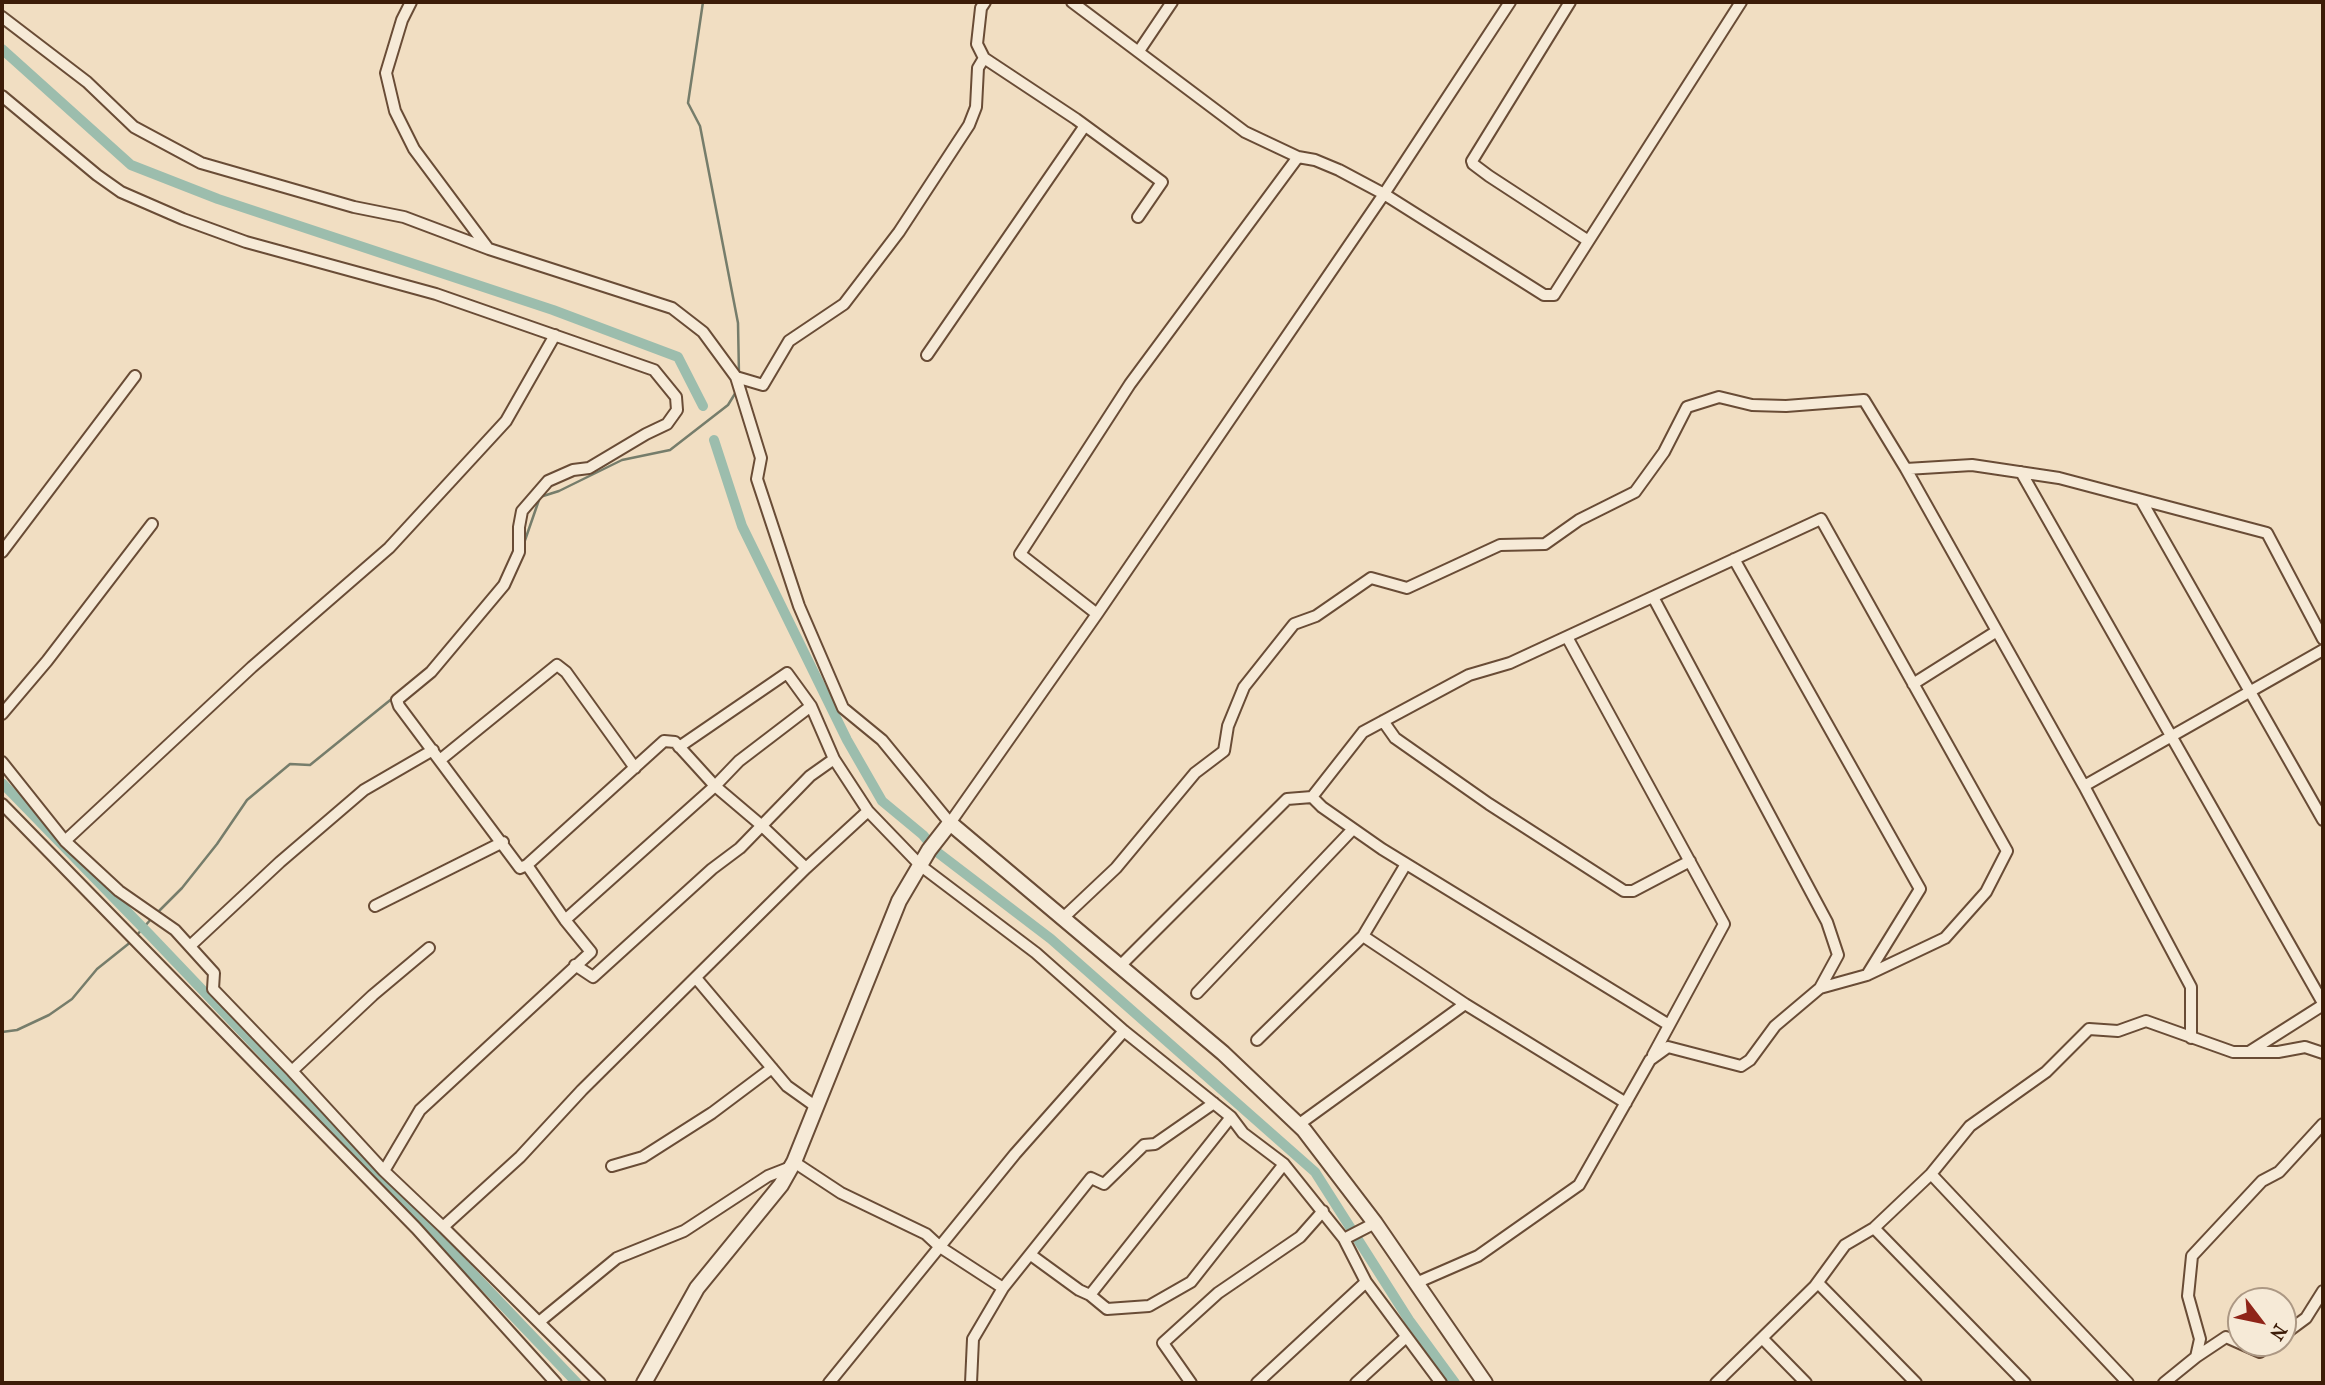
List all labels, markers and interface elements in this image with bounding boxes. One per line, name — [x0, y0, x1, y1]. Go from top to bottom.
north arrow — [2227, 1287, 2297, 1357]
text: N — [2265, 1320, 2291, 1344]

